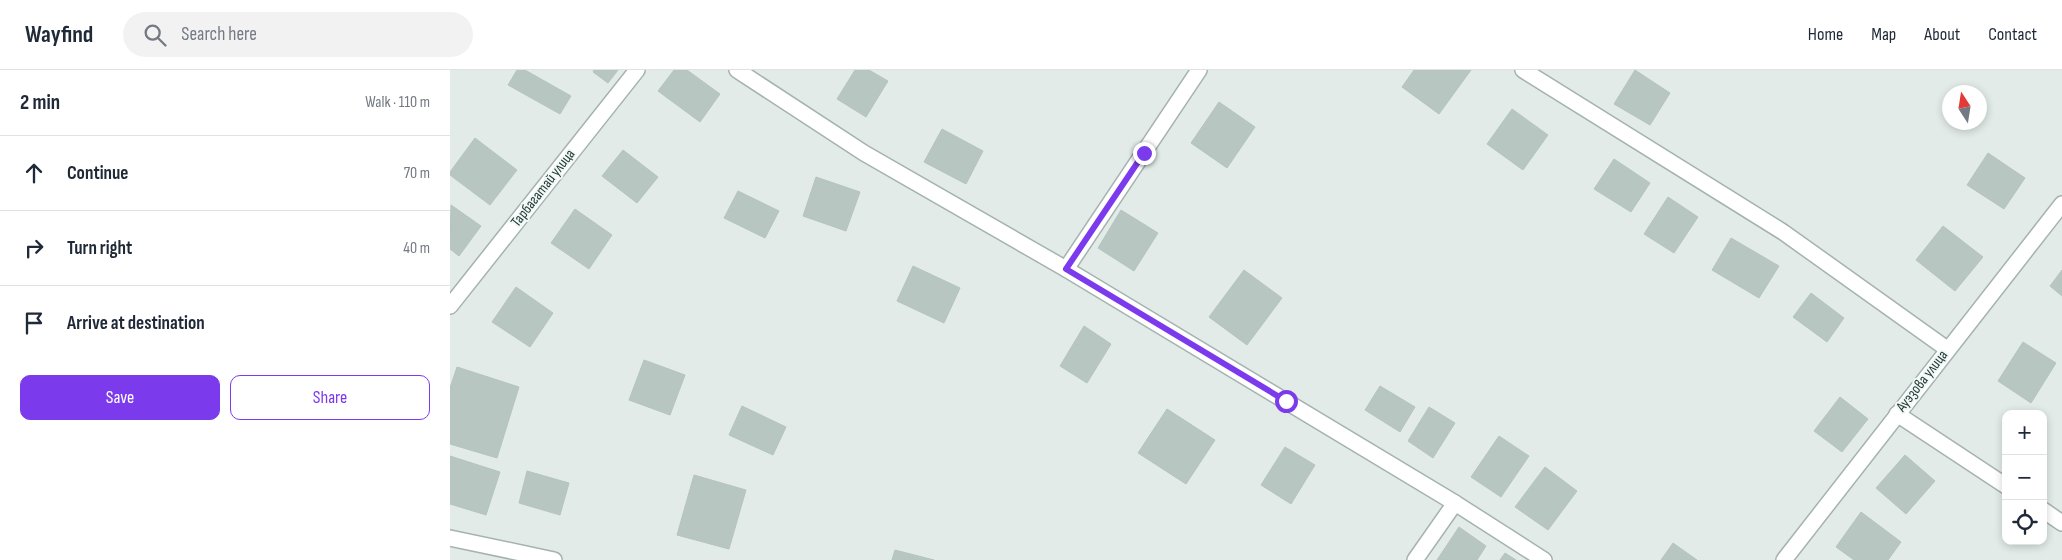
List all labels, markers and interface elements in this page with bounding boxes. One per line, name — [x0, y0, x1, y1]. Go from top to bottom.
search box — [123, 12, 473, 57]
text: Wayfind — [25, 20, 93, 49]
icon: search — [141, 21, 169, 49]
text: Search here — [181, 23, 257, 46]
text: Home — [1808, 24, 1843, 45]
text: Map — [1871, 24, 1896, 45]
text: About — [1924, 24, 1960, 45]
text: Contact — [1988, 24, 2037, 45]
north arrow — [1942, 85, 1987, 130]
text: 2 min — [20, 90, 60, 115]
text: Walk · 110 m — [365, 93, 430, 112]
route end — [1133, 142, 1156, 165]
street label: Тарбагатай улица — [507, 145, 579, 231]
icon: ahead — [20, 159, 48, 187]
text: Continue — [67, 162, 128, 185]
text: 70 m — [404, 164, 430, 183]
icon: right — [20, 234, 48, 262]
text: Turn right — [67, 237, 132, 260]
text: 40 m — [403, 239, 430, 258]
icon: arrive — [20, 309, 48, 337]
text: Arrive at destination — [67, 312, 205, 335]
street label: Ауэзова улица — [1891, 346, 1952, 416]
button: Save — [20, 375, 220, 420]
button: Share — [230, 375, 430, 420]
route start — [1275, 390, 1298, 413]
map controls — [2002, 410, 2047, 545]
button: + — [2002, 410, 2047, 455]
button: − — [2002, 455, 2047, 500]
button: locate — [2002, 500, 2047, 545]

